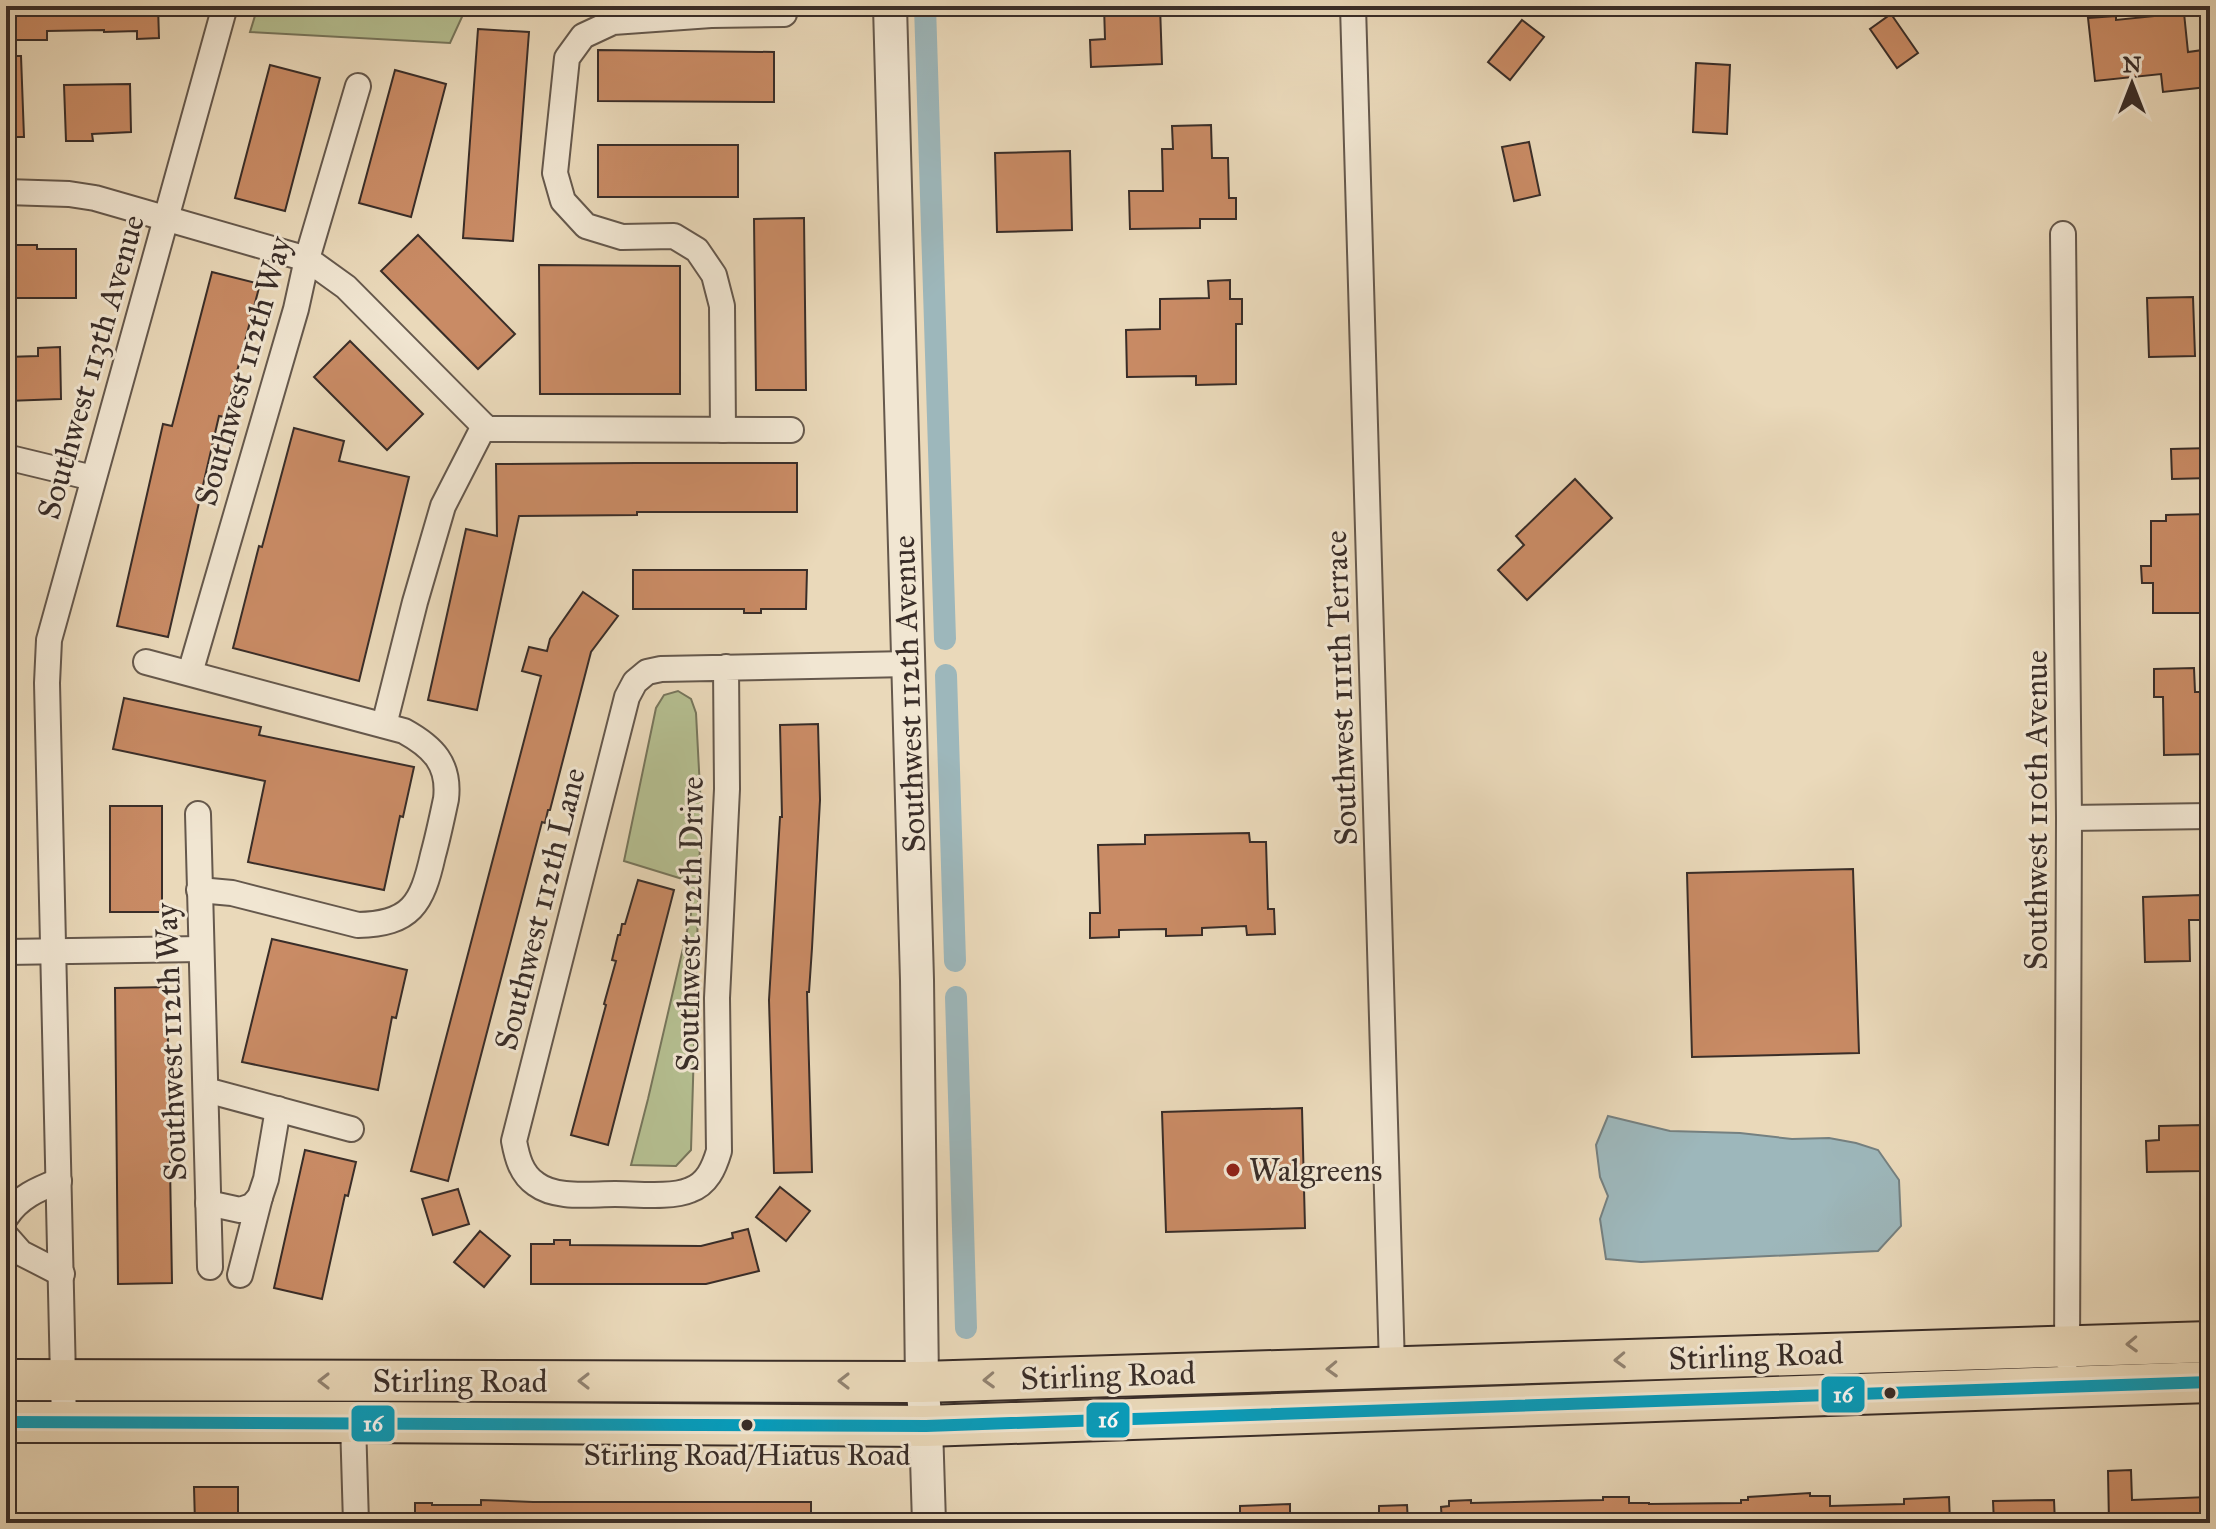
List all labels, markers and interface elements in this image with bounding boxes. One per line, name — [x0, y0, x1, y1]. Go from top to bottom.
north arrow — [2092, 44, 2172, 124]
text: N — [2123, 51, 2142, 78]
street label: Southwest 113th Avenue — [29, 210, 153, 524]
street label: Southwest 112th Way — [186, 231, 300, 510]
street label: Southwest 111th Terrace — [1316, 530, 1366, 846]
street label: Southwest 112th Avenue — [884, 535, 934, 853]
street label: Southwest 110th Avenue — [2017, 650, 2056, 970]
street label: Southwest 112th Lane — [486, 764, 594, 1054]
street label: Southwest 112th Drive — [668, 776, 712, 1072]
street label: Southwest 112th Way — [147, 901, 195, 1182]
place label: Walgreens — [1249, 1151, 1382, 1190]
marker: Walgreens — [1224, 1161, 1242, 1179]
street label: Stirling Road — [1668, 1333, 1844, 1379]
one-way arrow — [2125, 1336, 2138, 1353]
one-way arrow — [1613, 1352, 1626, 1369]
street label: Stirling Road — [1020, 1353, 1196, 1399]
one-way arrow — [1325, 1361, 1338, 1378]
street label: Stirling Road — [372, 1362, 548, 1401]
one-way arrow — [982, 1371, 995, 1388]
one-way arrow — [317, 1372, 330, 1390]
one-way arrow — [577, 1372, 590, 1390]
one-way arrow — [837, 1373, 850, 1390]
line badge: 16 — [1820, 1375, 1866, 1414]
text: 16 — [1833, 1381, 1855, 1408]
unlabelled marker — [1882, 1385, 1898, 1401]
line badge: 16 — [1085, 1401, 1131, 1439]
line badge: 16 — [350, 1404, 396, 1443]
text: 16 — [1098, 1406, 1120, 1433]
text: 16 — [363, 1410, 385, 1437]
marker: Stirling Road/Hiatus Road — [739, 1417, 755, 1433]
place label: Stirling Road/Hiatus Road — [583, 1437, 911, 1473]

